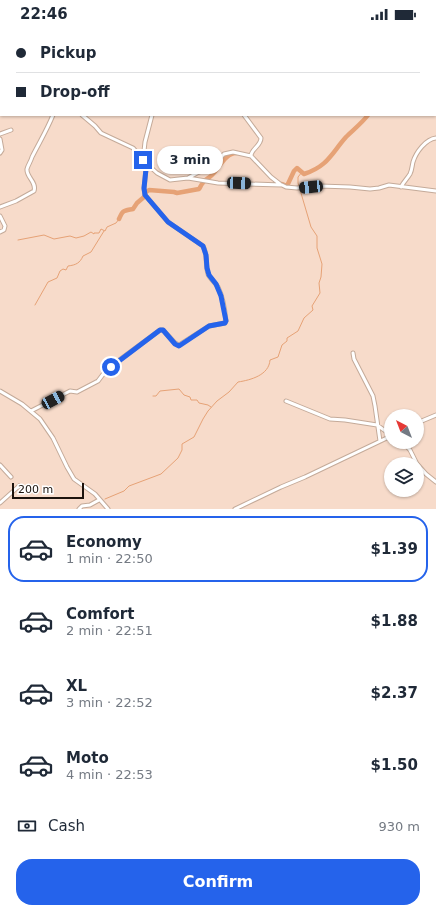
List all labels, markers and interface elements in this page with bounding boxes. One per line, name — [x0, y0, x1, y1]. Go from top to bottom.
text: 22:46 — [20, 5, 68, 23]
text: Pickup — [40, 44, 96, 62]
text: Drop-off — [40, 83, 110, 101]
callout: 3 min — [157, 146, 223, 174]
route end — [134, 151, 152, 169]
text: 3 min — [170, 152, 210, 167]
car — [227, 177, 251, 189]
car — [298, 180, 324, 194]
route start — [102, 358, 120, 376]
car — [40, 389, 66, 411]
north arrow — [384, 409, 424, 449]
map controls — [384, 409, 424, 497]
button: layers — [384, 457, 424, 497]
scale bar — [12, 481, 84, 500]
text: 200 m — [18, 483, 53, 496]
icon: car — [18, 531, 54, 567]
text: Economy — [66, 533, 142, 551]
text: $1.39 — [371, 540, 418, 558]
text: 1 min · 22:50 — [66, 551, 153, 566]
icon: car — [18, 603, 54, 639]
text: Comfort — [66, 605, 134, 623]
text: $1.88 — [371, 612, 418, 630]
text: 2 min · 22:51 — [66, 623, 153, 638]
icon: car — [18, 675, 54, 711]
text: XL — [66, 677, 87, 695]
text: $2.37 — [371, 684, 418, 702]
text: 3 min · 22:52 — [66, 695, 153, 710]
icon: car — [18, 747, 54, 783]
text: Moto — [66, 749, 109, 767]
text: $1.50 — [371, 756, 418, 774]
text: 4 min · 22:53 — [66, 767, 153, 782]
icon: cash — [16, 815, 38, 837]
text: Cash — [48, 817, 85, 835]
text: 930 m — [378, 819, 420, 834]
button: Confirm — [16, 859, 420, 905]

